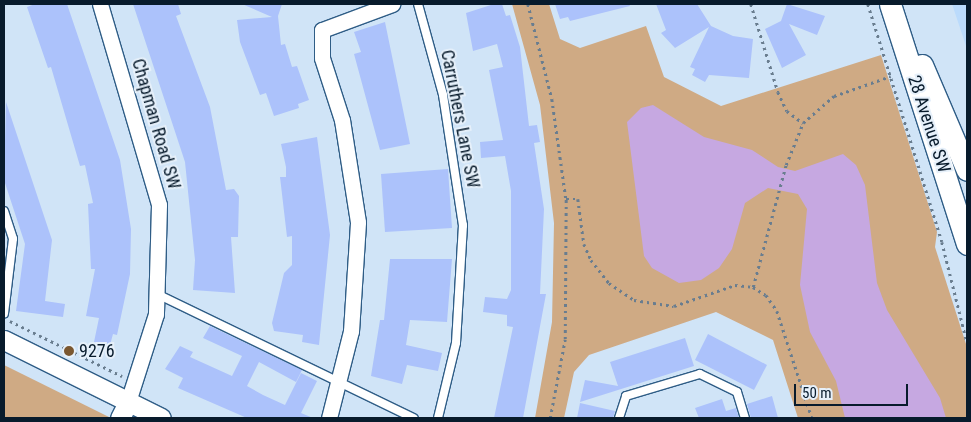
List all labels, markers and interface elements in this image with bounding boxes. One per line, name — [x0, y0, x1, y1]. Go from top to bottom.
street label: Carruthers Lane SW — [436, 48, 484, 190]
street label: Chapman Road SW — [127, 56, 185, 192]
street label: 28 Avenue SW — [903, 73, 955, 175]
place label: 9276 — [79, 340, 115, 362]
marker: 9276 — [63, 345, 75, 357]
scale bar — [796, 374, 910, 406]
text: 50 m — [802, 384, 832, 402]

